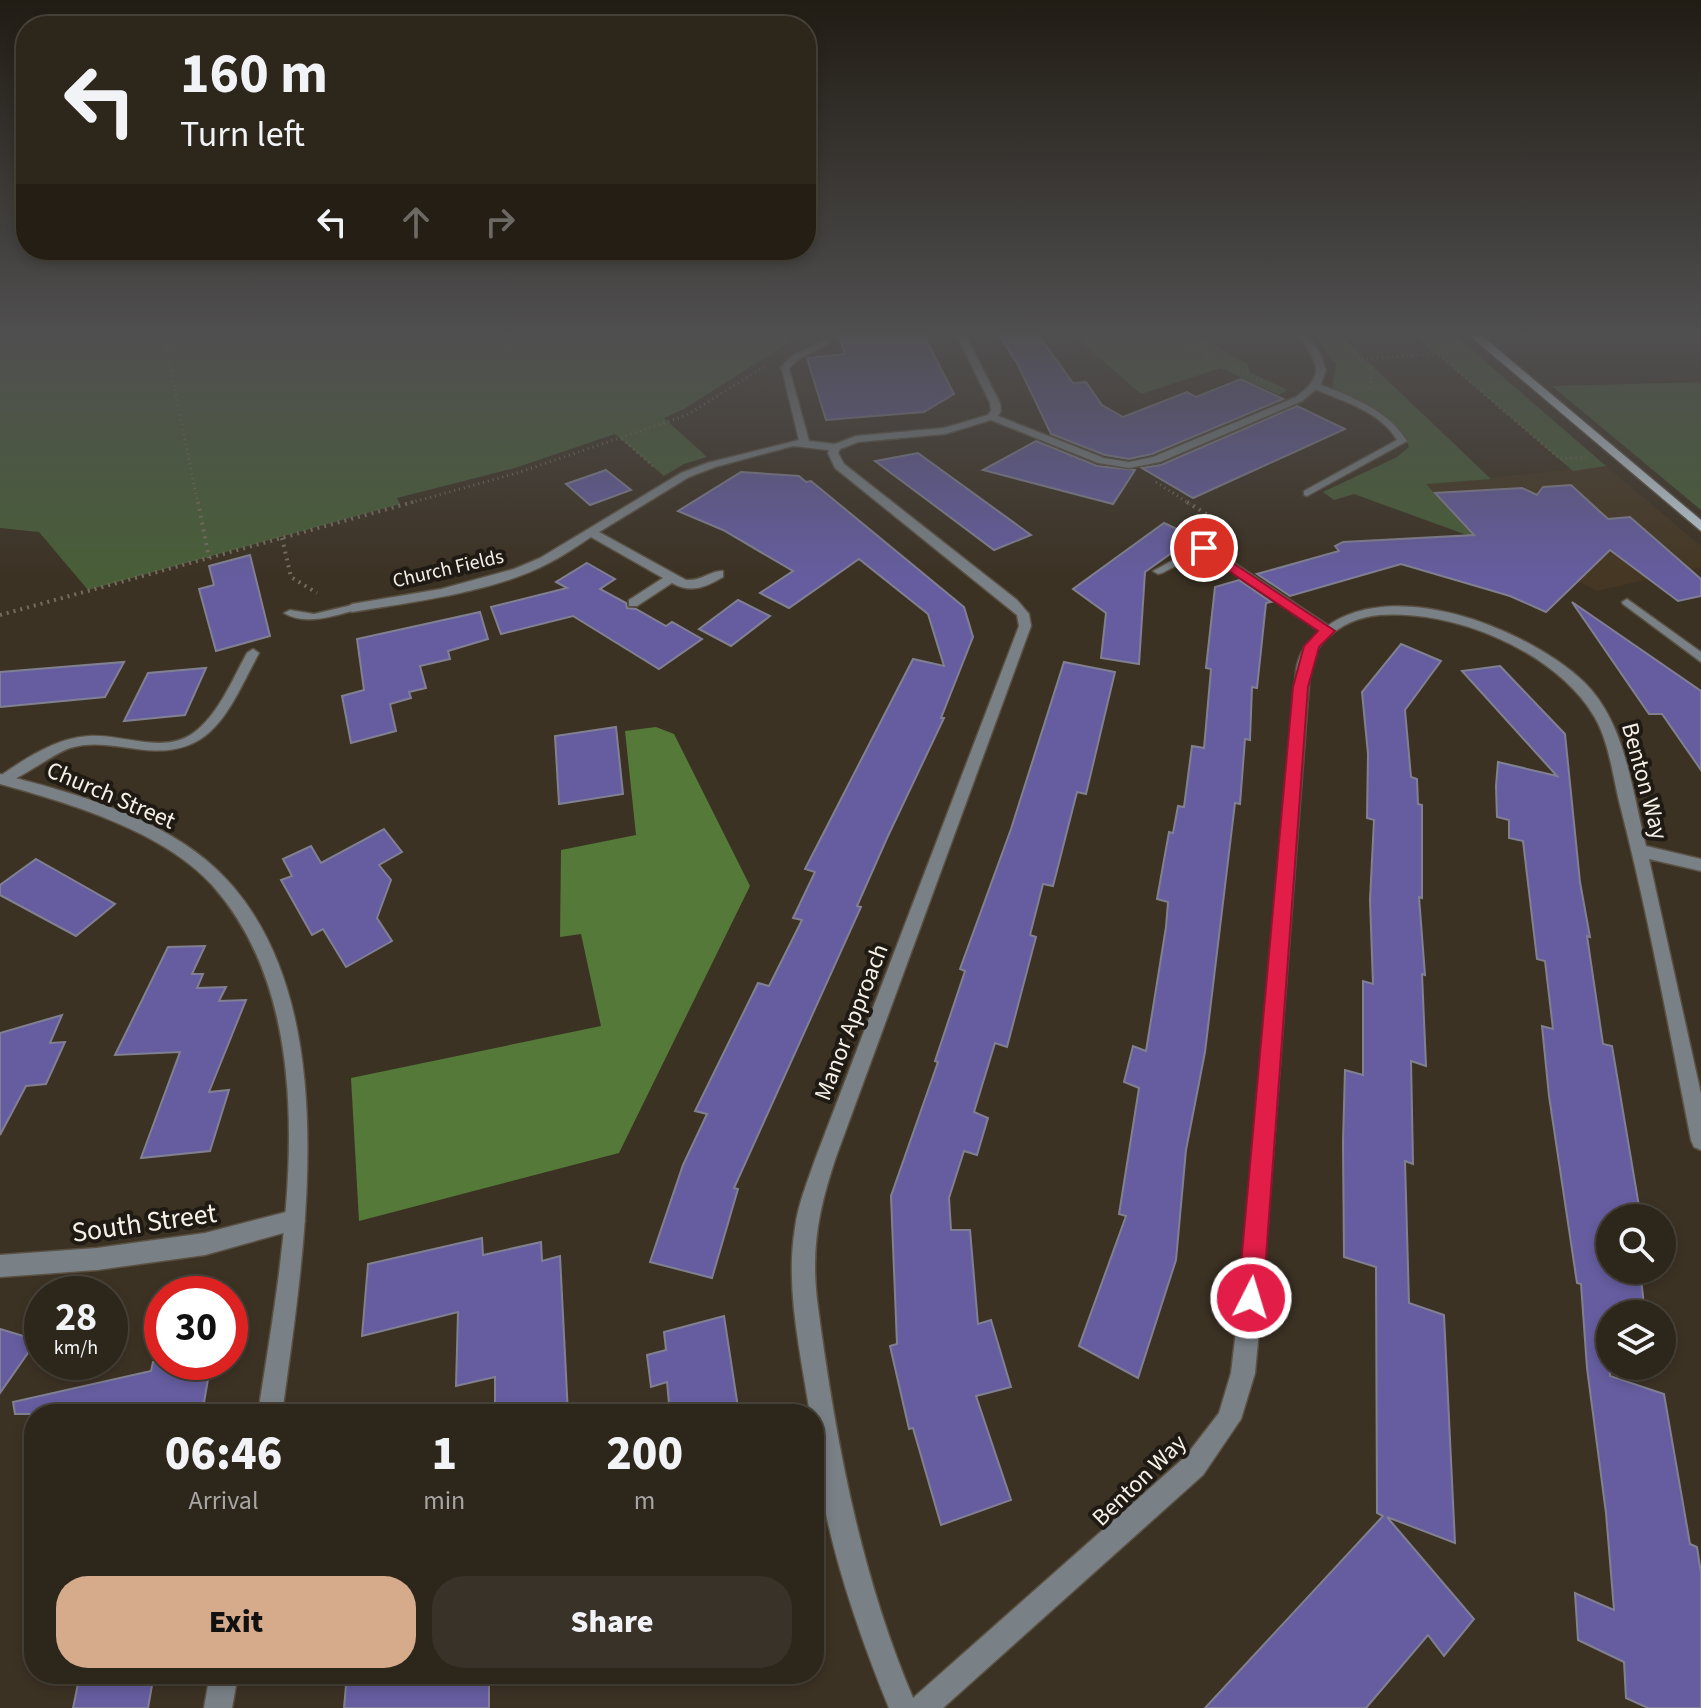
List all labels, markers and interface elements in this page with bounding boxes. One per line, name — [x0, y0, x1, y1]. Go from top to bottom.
text: 160 m — [180, 35, 328, 114]
icon: left — [48, 48, 152, 152]
text: Turn left — [180, 109, 305, 160]
icon: left — [310, 200, 354, 244]
icon: ahead — [394, 200, 438, 244]
icon: right — [478, 200, 522, 244]
pin — [1170, 514, 1238, 582]
icon: arrive — [1182, 526, 1226, 570]
street label: Church Fields — [390, 543, 507, 595]
street label: Benton Way — [1612, 719, 1677, 843]
street label: Church Street — [41, 753, 181, 838]
street label: Manor Approach — [806, 939, 897, 1106]
street label: South Street — [69, 1193, 220, 1253]
map controls — [1596, 1204, 1676, 1380]
button: search — [1596, 1204, 1676, 1284]
position arrow — [1209, 1256, 1293, 1340]
speed limit sign: 30 — [144, 1276, 248, 1380]
text: 28 — [55, 1289, 97, 1346]
button: layers — [1596, 1300, 1676, 1380]
text: km/h — [54, 1334, 98, 1362]
text: 06:46 — [165, 1420, 282, 1488]
text: 1 — [431, 1420, 457, 1488]
text: 200 — [606, 1420, 683, 1488]
street label: Benton Way — [1084, 1426, 1195, 1535]
text: Arrival — [189, 1482, 259, 1519]
text: min — [423, 1482, 465, 1519]
text: m — [634, 1482, 655, 1519]
button: Exit — [56, 1576, 416, 1668]
button: Share — [432, 1576, 792, 1668]

